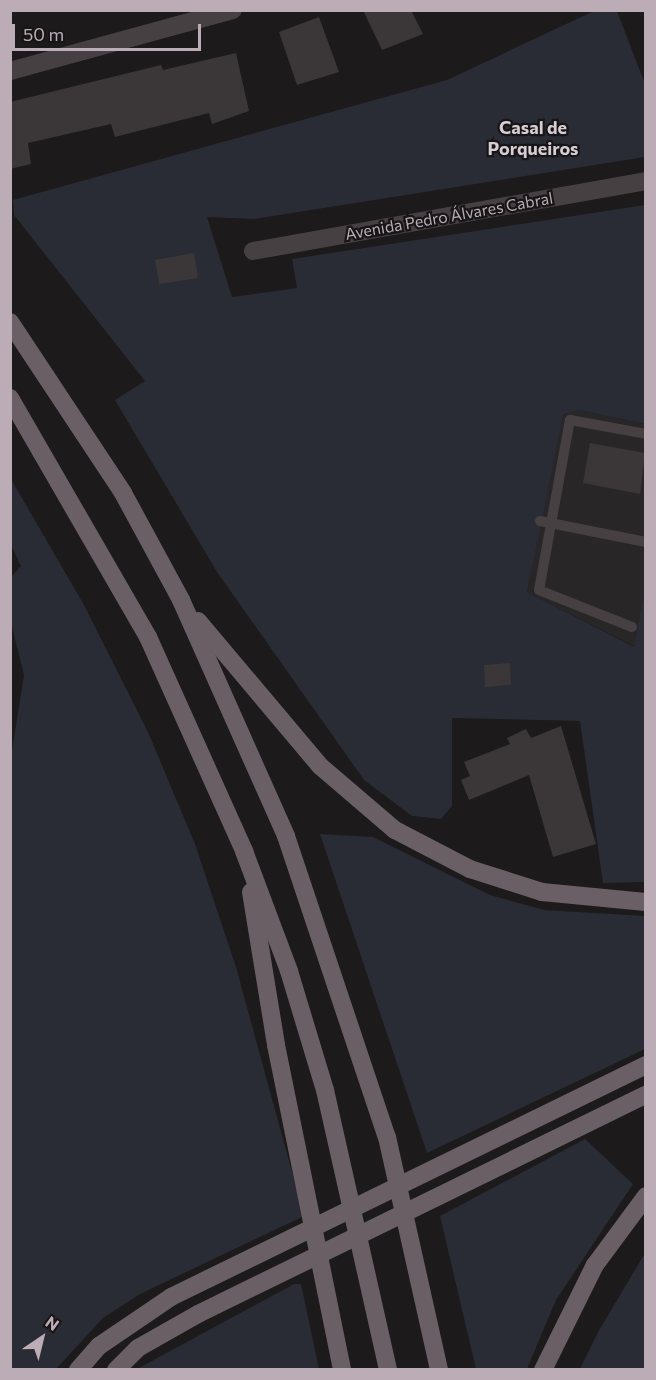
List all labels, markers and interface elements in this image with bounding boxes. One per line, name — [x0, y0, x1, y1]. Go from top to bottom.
scale bar — [15, 12, 204, 50]
text: 50 m — [23, 23, 64, 45]
district label: Casal de Porqueiros — [488, 117, 578, 160]
street label: Avenida Pedro Álvares Cabral — [344, 188, 554, 244]
north arrow — [12, 1308, 72, 1368]
text: N — [42, 1312, 63, 1334]

